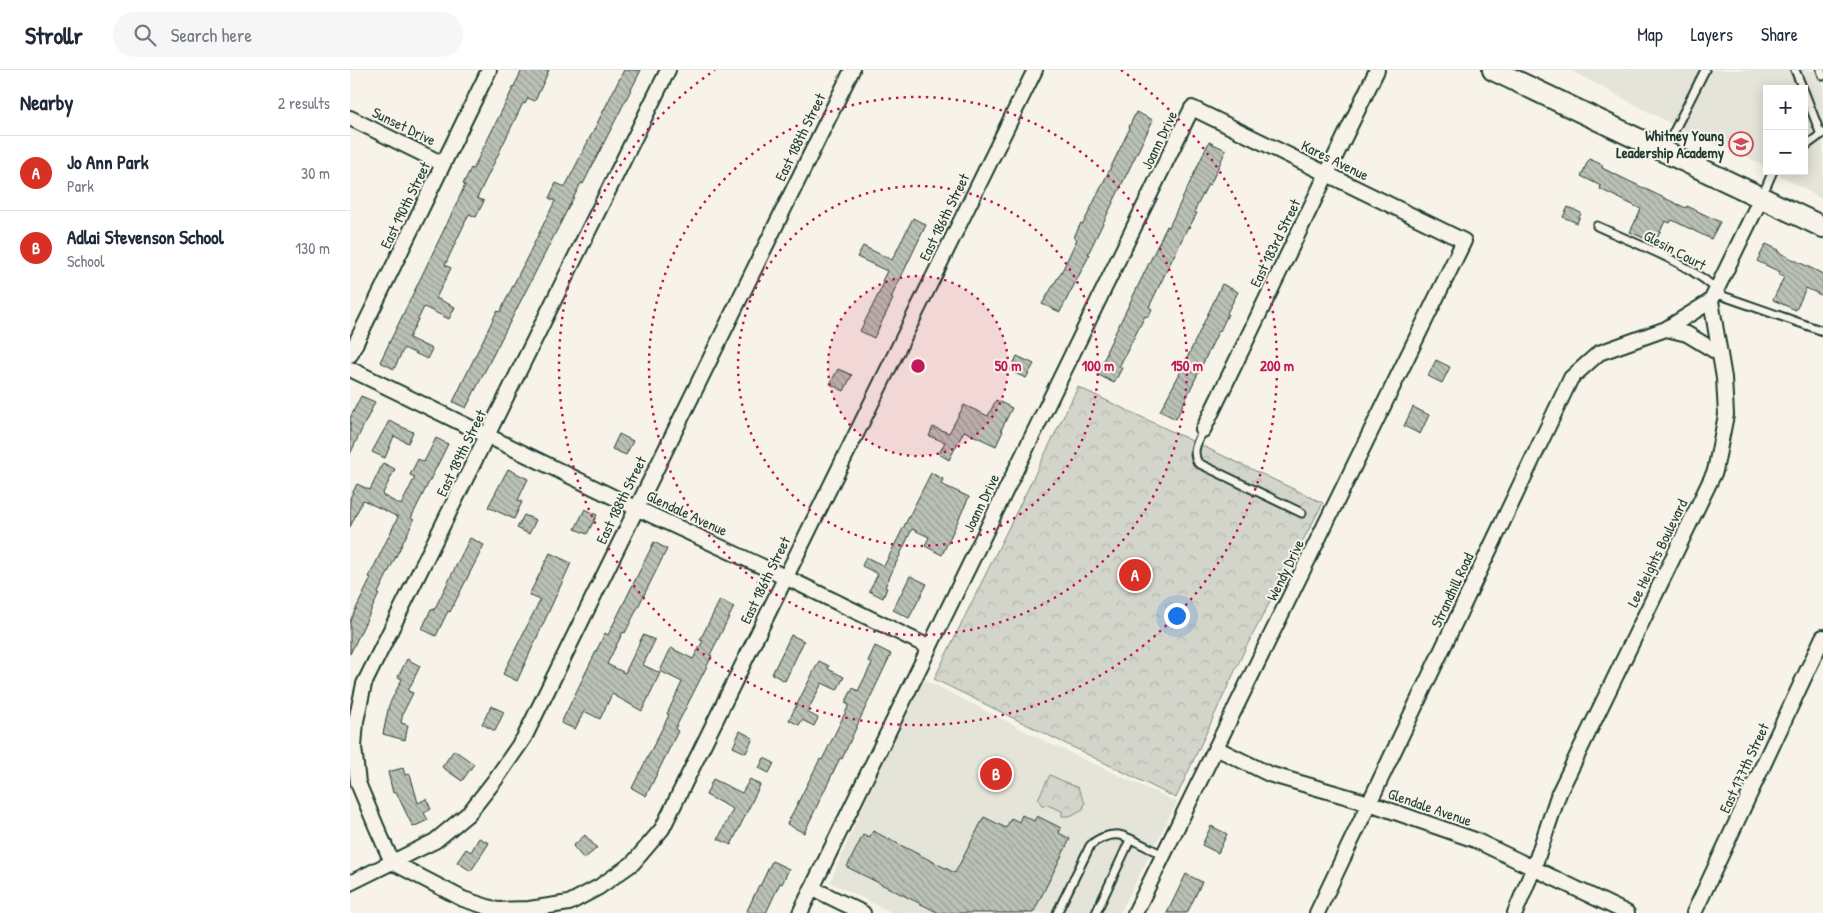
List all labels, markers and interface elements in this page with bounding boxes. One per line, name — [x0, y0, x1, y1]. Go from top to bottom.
search box — [113, 12, 463, 57]
text: Strollr — [25, 19, 83, 51]
icon: search — [131, 21, 159, 49]
text: Search here — [171, 22, 252, 48]
text: Map — [1637, 22, 1663, 47]
text: Layers — [1691, 22, 1733, 47]
text: Share — [1761, 22, 1798, 47]
map controls — [1763, 85, 1808, 175]
button: + — [1763, 85, 1808, 130]
text: Nearby — [20, 88, 73, 117]
street label: East 188th Street — [770, 89, 831, 184]
text: 2 results — [278, 92, 330, 114]
street label: Sunset Drive — [369, 102, 439, 150]
street label: Joann Drive — [1136, 107, 1182, 173]
place label: Whitney Young Leadership Academy — [1616, 125, 1725, 164]
button: − — [1763, 130, 1808, 175]
school or university icon: Whitney Young Leadership Academy — [1728, 131, 1754, 157]
street label: Kares Avenue — [1298, 135, 1372, 185]
text: Jo Ann Park — [67, 149, 149, 175]
street label: East 190th Street — [375, 157, 435, 252]
text: A — [32, 162, 40, 184]
text: 30 m — [301, 162, 330, 184]
street label: East 186th Street — [914, 169, 975, 264]
text: Park — [67, 175, 94, 197]
street label: East 183rd Street — [1245, 195, 1306, 291]
text: Adlai Stevenson School — [67, 224, 224, 250]
street label: Glesin Court — [1640, 225, 1711, 276]
text: B — [32, 237, 40, 259]
text: 130 m — [295, 237, 330, 259]
text: School — [67, 250, 104, 272]
text: 50 m — [995, 355, 1021, 376]
text: 100 m — [1082, 355, 1114, 376]
text: 150 m — [1171, 355, 1203, 376]
text: 200 m — [1260, 355, 1294, 376]
centre of rings — [909, 357, 927, 375]
street label: East 189th Street — [431, 405, 491, 500]
street label: East 188th Street — [591, 452, 652, 547]
street label: Joann Drive — [958, 470, 1004, 536]
street label: Glendale Avenue — [643, 485, 731, 541]
street label: Lee Heights Boulevard — [1622, 495, 1692, 611]
street label: East 186th Street — [735, 532, 796, 627]
street label: Wendy Drive — [1261, 536, 1309, 604]
street label: Strandhill Road — [1425, 549, 1479, 631]
pin: A — [1119, 556, 1151, 594]
your location — [1164, 603, 1190, 629]
street label: East 177th Street — [1714, 719, 1774, 816]
pin: B — [980, 755, 1012, 793]
street label: Glendale Avenue — [1385, 783, 1475, 831]

